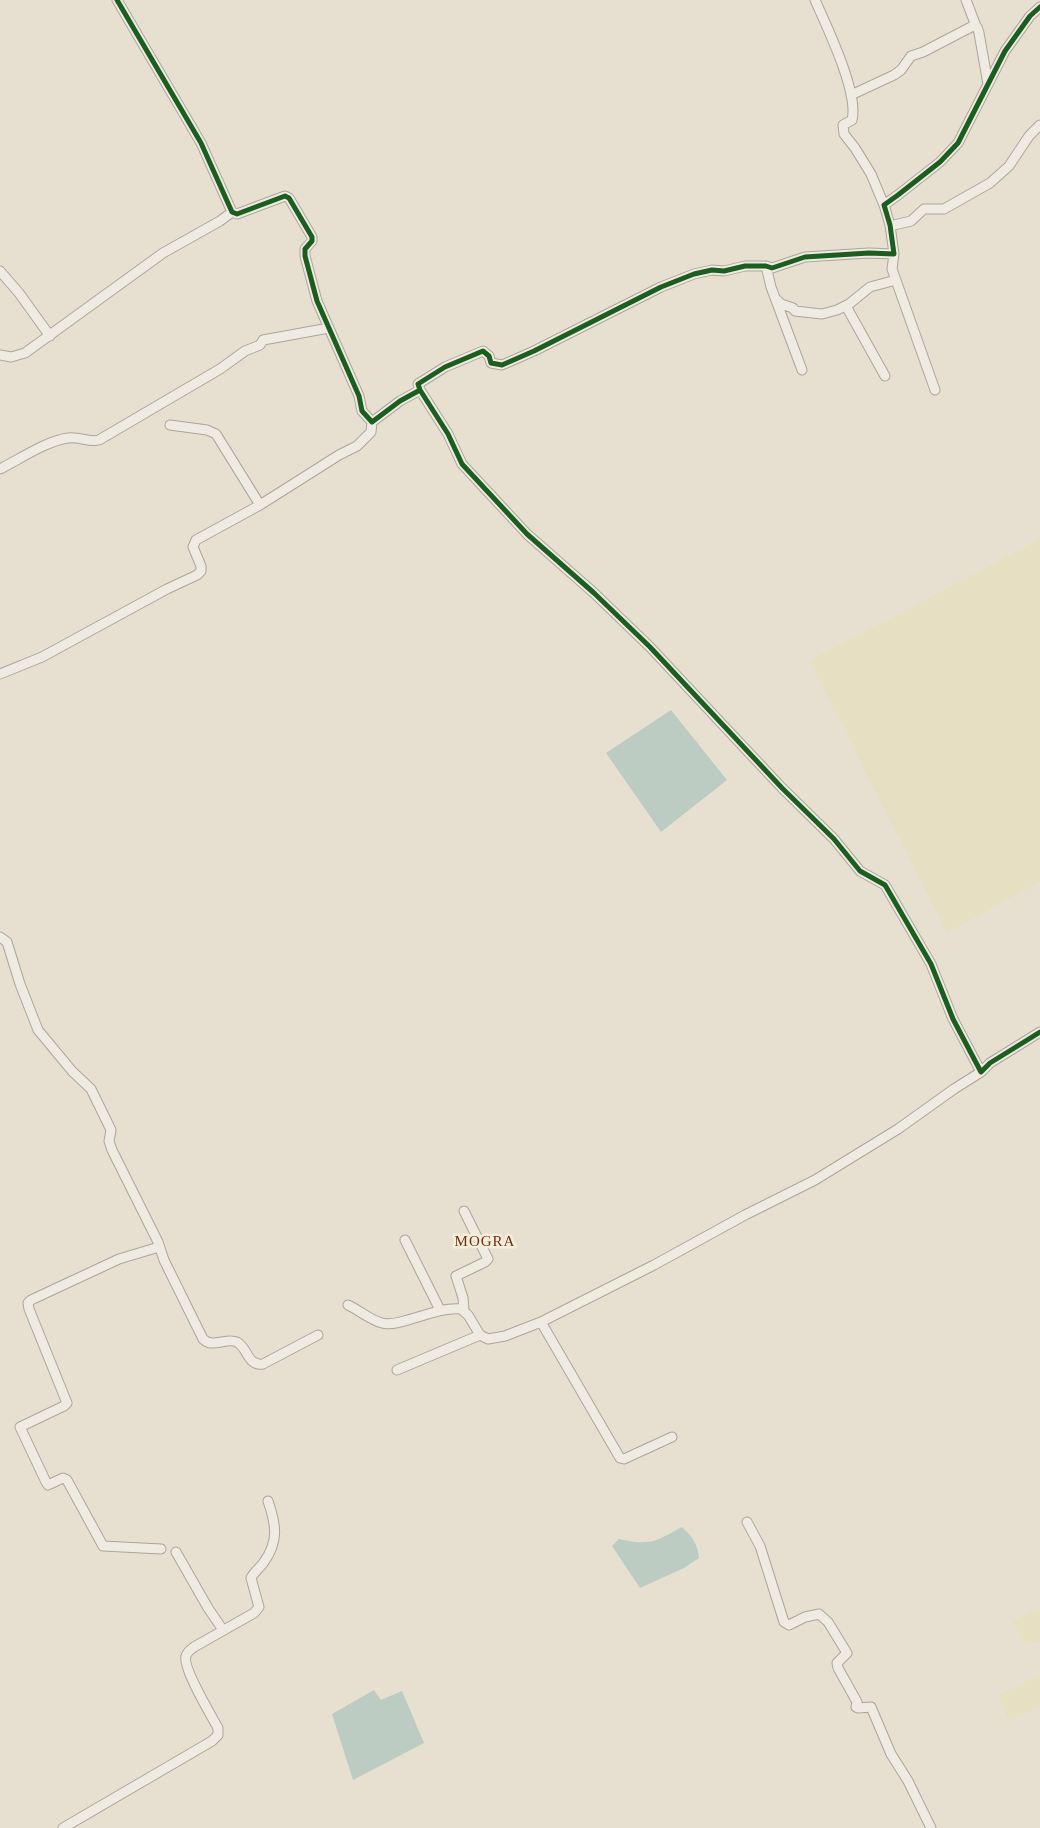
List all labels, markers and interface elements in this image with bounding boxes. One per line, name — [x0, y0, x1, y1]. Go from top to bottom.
district label: MOGRA — [454, 1233, 516, 1251]

